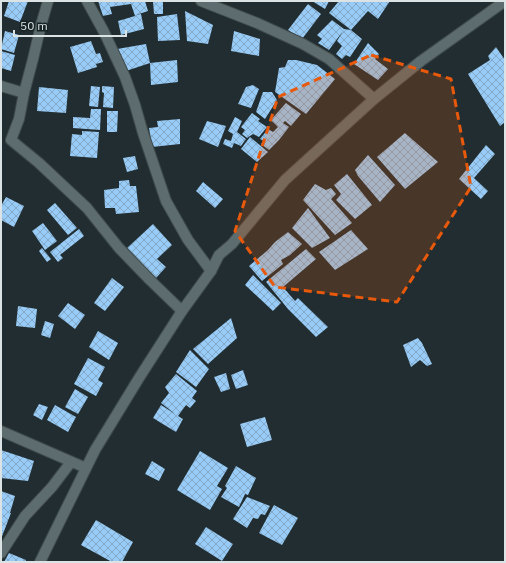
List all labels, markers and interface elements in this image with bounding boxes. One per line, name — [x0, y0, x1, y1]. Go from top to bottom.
scale bar — [14, 12, 126, 38]
text: 50 m — [20, 18, 48, 33]

